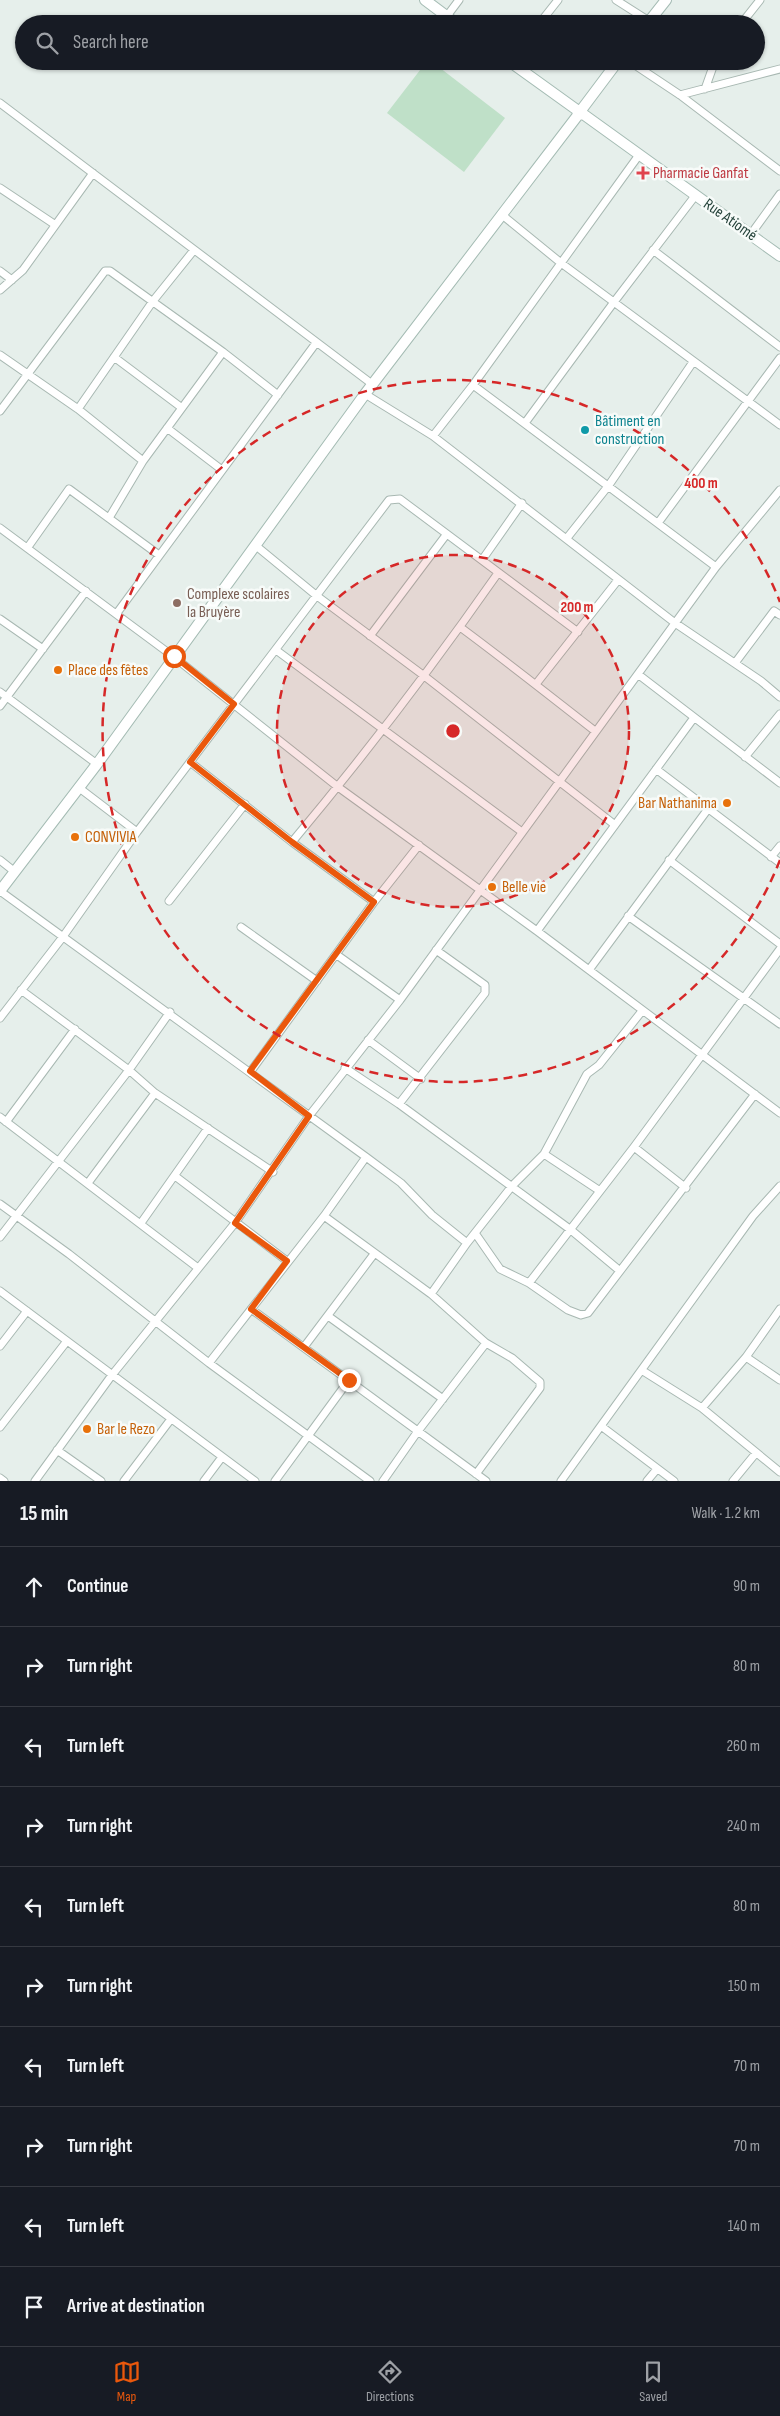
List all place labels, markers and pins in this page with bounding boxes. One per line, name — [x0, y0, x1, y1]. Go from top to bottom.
place label: Pharmacie Ganfat — [653, 164, 749, 183]
marker: Pharmacie Ganfat — [637, 167, 649, 179]
place label: Bâtiment en construction — [595, 412, 664, 449]
marker: Bâtiment en construction — [579, 424, 591, 436]
place label: Complexe scolaires la Bruyère — [187, 585, 290, 622]
marker: Complexe scolaires la Bruyère — [171, 597, 183, 609]
place label: Place des fêtes — [68, 661, 148, 680]
marker: Place des fêtes — [52, 664, 64, 676]
centre of rings — [444, 722, 462, 740]
place label: Bar Nathanima — [638, 794, 717, 813]
marker: Bar Nathanima — [721, 797, 733, 809]
place label: CONVIVIA — [85, 828, 137, 847]
marker: CONVIVIA — [69, 831, 81, 843]
place label: Belle vie — [502, 878, 546, 897]
marker: Belle vie — [486, 881, 498, 893]
place label: Bar le Rezo — [97, 1420, 155, 1439]
marker: Bar le Rezo — [81, 1423, 93, 1435]

